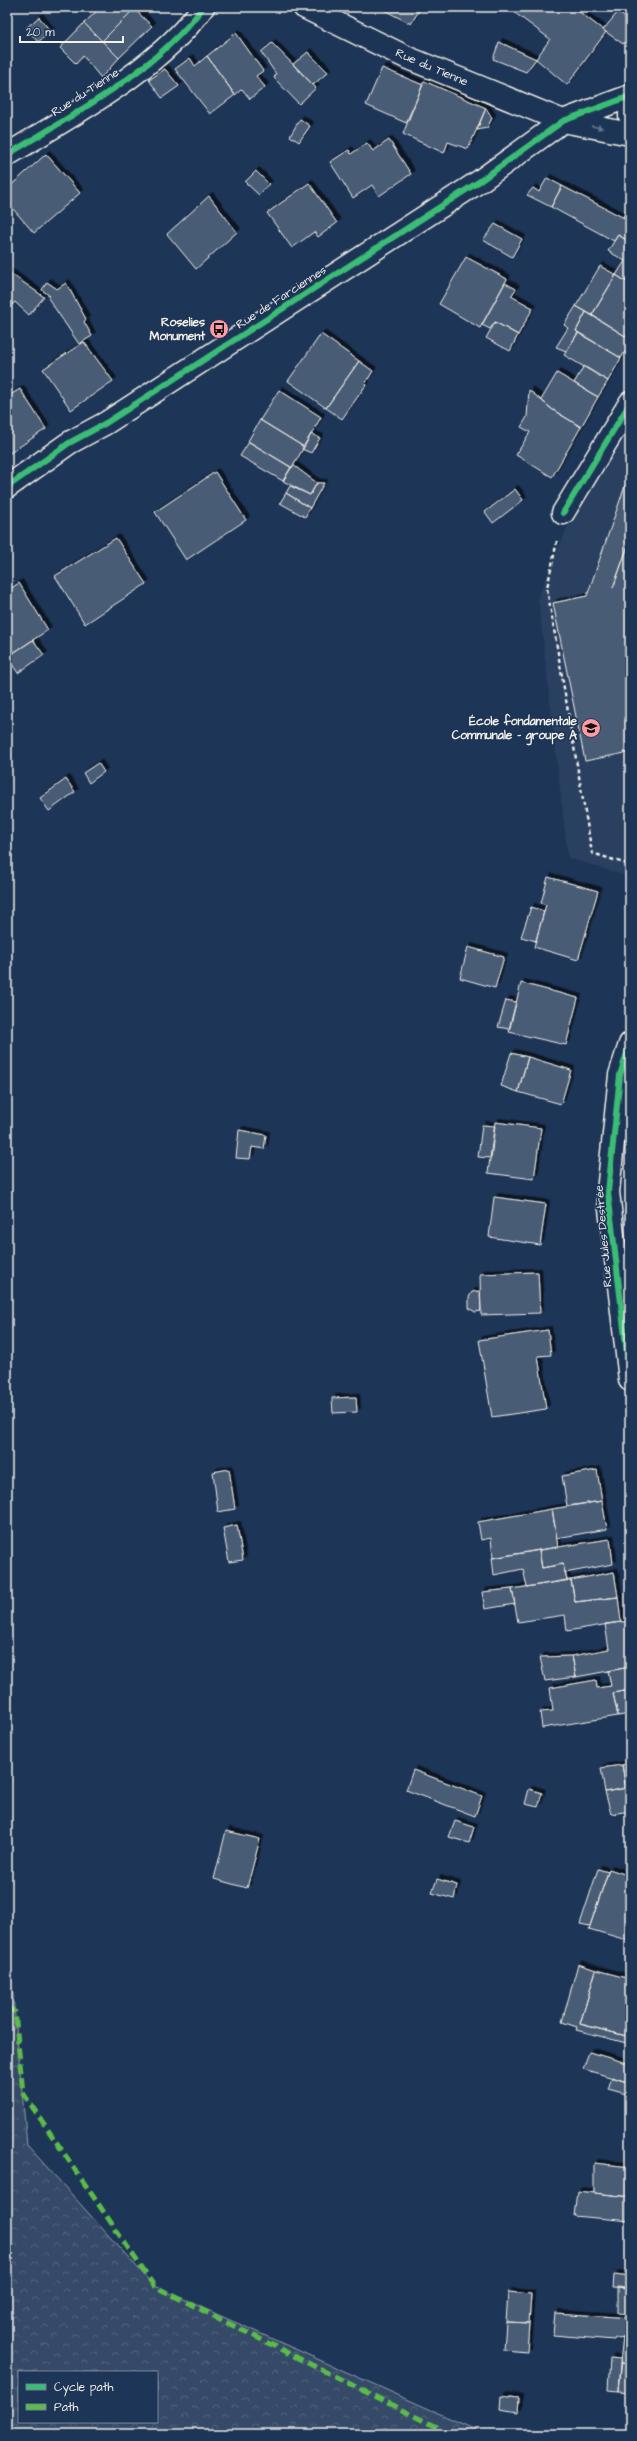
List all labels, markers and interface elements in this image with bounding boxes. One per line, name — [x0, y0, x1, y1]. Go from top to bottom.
scale bar — [20, 18, 123, 44]
text: 20 m — [26, 24, 55, 41]
street label: Rue du Tienne — [393, 45, 471, 91]
street label: Rue du Tienne — [48, 64, 123, 121]
one-way arrow — [590, 124, 603, 130]
street label: Rue de Farciennes — [233, 262, 330, 333]
place label: Roselies Monument — [150, 314, 205, 345]
bus stop icon: Roselies Monument — [208, 318, 230, 340]
place label: École fondamentale Communale - groupe A — [452, 713, 578, 746]
school or university icon: École fondamentale Communale - groupe A — [580, 717, 602, 739]
street label: Rue Jules Destrée — [591, 1184, 616, 1288]
legend — [18, 2371, 158, 2423]
text: Cycle path — [54, 2379, 113, 2397]
text: Path — [54, 2399, 79, 2416]

